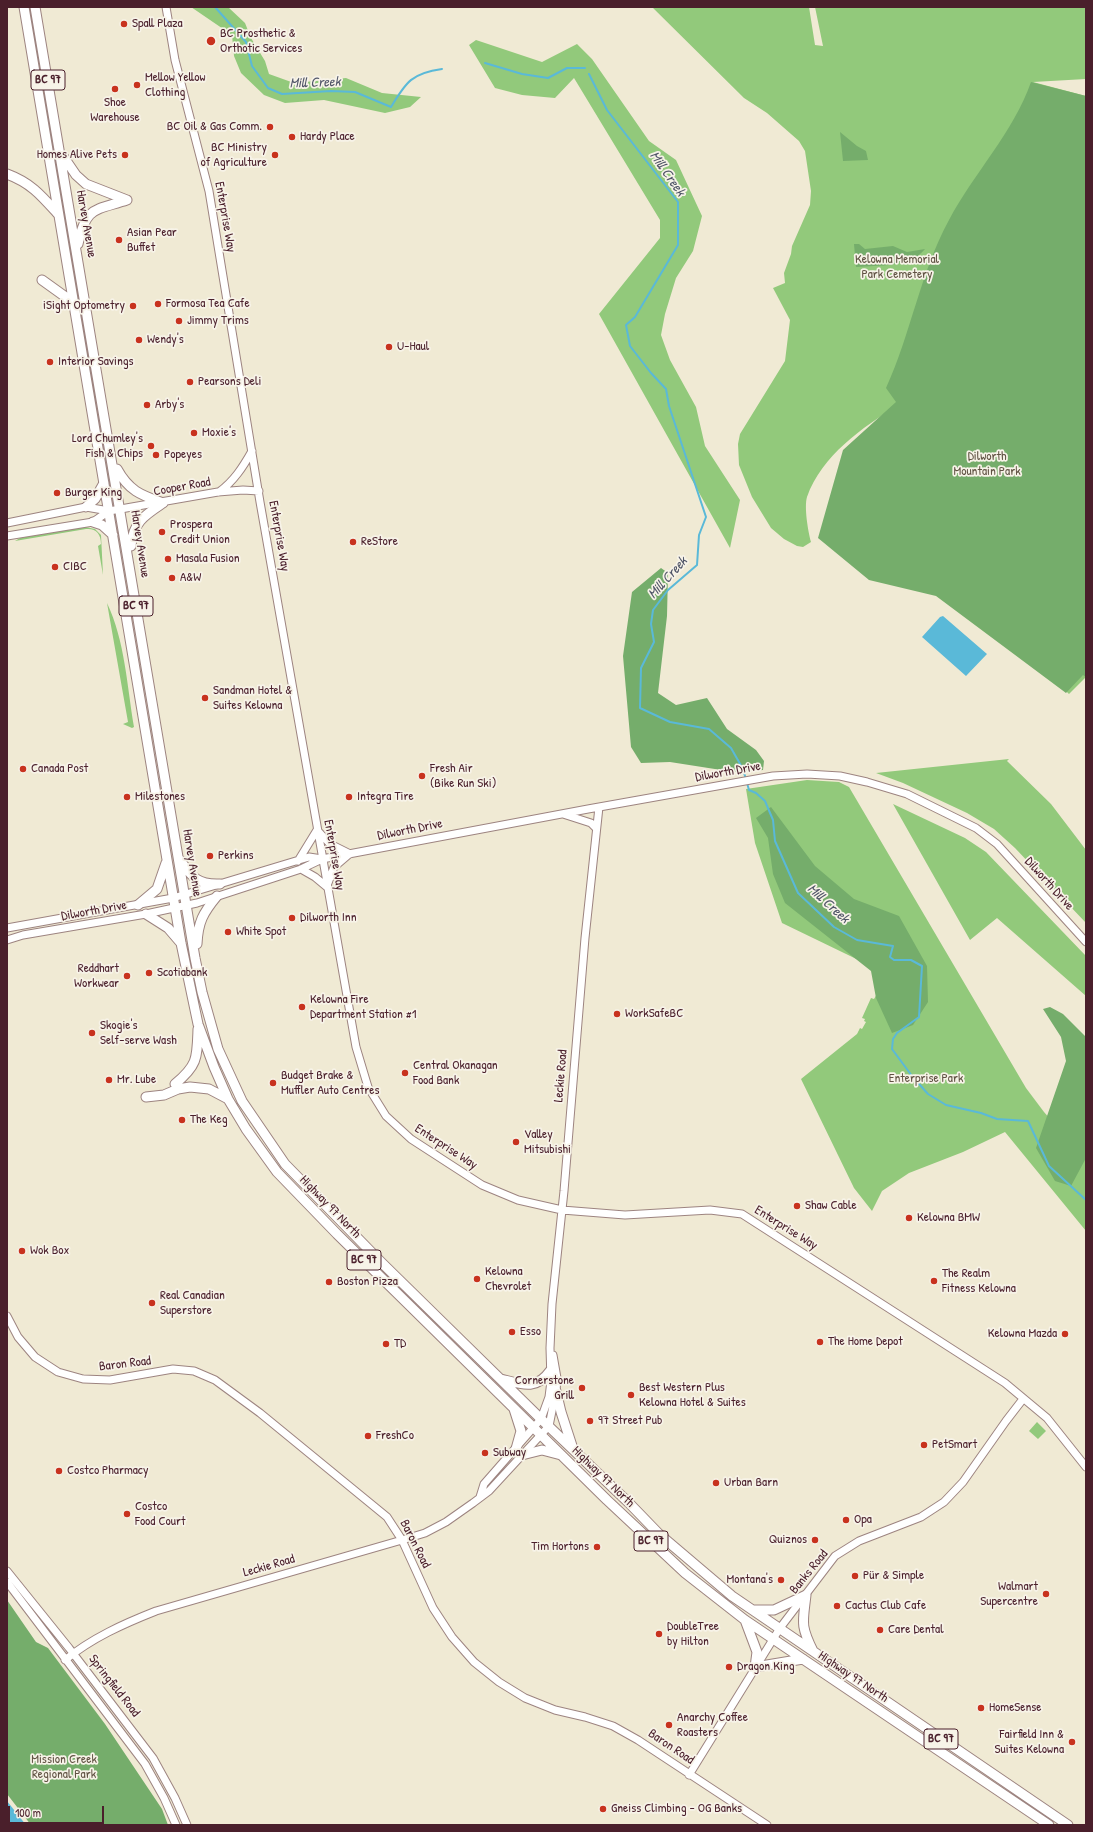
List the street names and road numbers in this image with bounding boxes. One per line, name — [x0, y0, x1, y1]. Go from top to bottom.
road number: BC 97 — [31, 70, 65, 90]
street label: Enterprise Way — [211, 180, 239, 254]
street label: Harvey Avenue — [72, 189, 100, 259]
street label: Cooper Road — [152, 474, 212, 500]
street label: Enterprise Way — [265, 499, 293, 573]
street label: Harvey Avenue — [127, 509, 153, 579]
road number: BC 97 — [119, 596, 153, 616]
street label: Dilworth Drive — [694, 759, 762, 785]
street label: Dilworth Drive — [376, 816, 444, 844]
street label: Enterprise Way — [320, 818, 348, 892]
street label: Harvey Avenue — [179, 828, 205, 898]
street label: Dilworth Drive — [1021, 854, 1077, 914]
street label: Dilworth Drive — [60, 898, 128, 924]
street label: Leckie Road — [551, 1049, 571, 1103]
street label: Enterprise Way — [412, 1121, 480, 1173]
street label: Highway 97 North — [296, 1172, 364, 1242]
street label: Enterprise Way — [752, 1202, 820, 1254]
road number: BC 97 — [347, 1250, 381, 1270]
street label: Baron Road — [98, 1353, 152, 1375]
street label: Highway 97 North — [568, 1443, 638, 1511]
street label: Baron Road — [396, 1517, 434, 1571]
road number: BC 97 — [634, 1531, 668, 1551]
street label: Banks Road — [786, 1547, 832, 1597]
street label: Leckie Road — [241, 1551, 297, 1581]
street label: Highway 97 North — [815, 1648, 891, 1706]
street label: Springfield Road — [85, 1652, 143, 1720]
street label: Baron Road — [645, 1726, 697, 1768]
road number: BC 97 — [924, 1729, 958, 1749]

